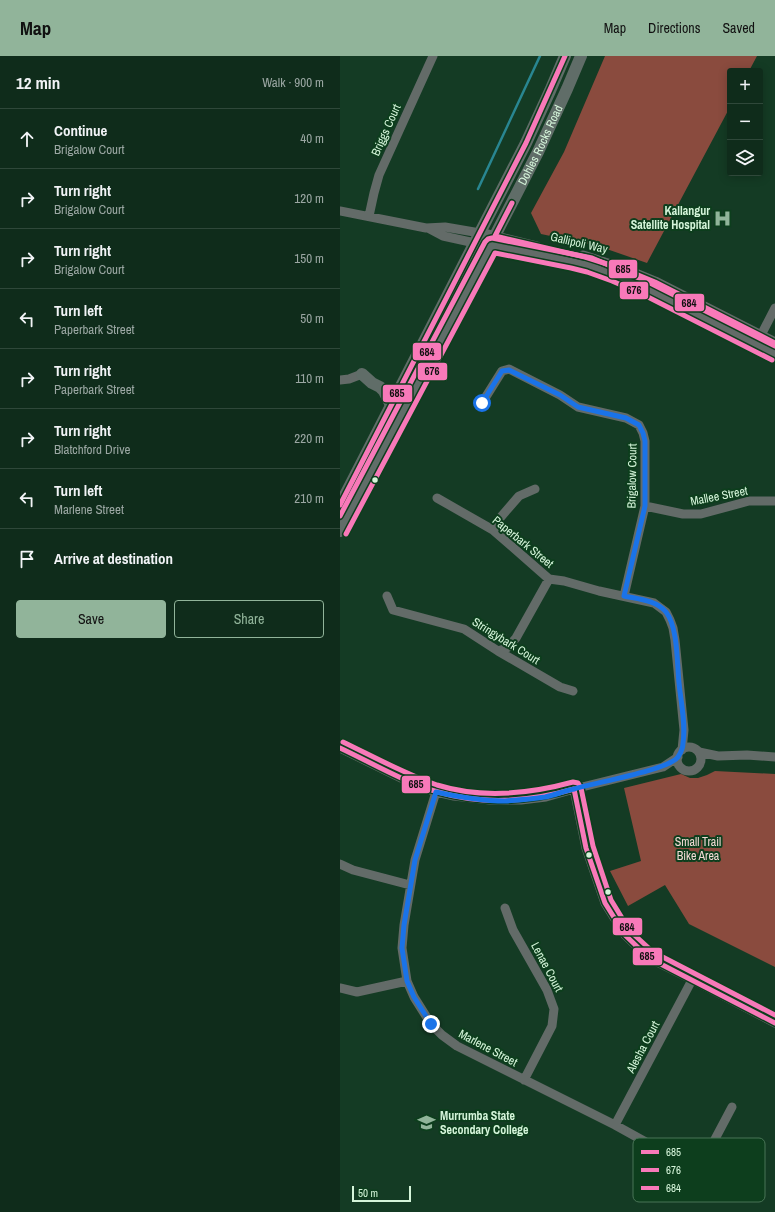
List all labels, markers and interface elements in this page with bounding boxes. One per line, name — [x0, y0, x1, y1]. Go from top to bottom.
text: Map — [20, 15, 51, 41]
text: Map — [604, 19, 626, 37]
text: Directions — [648, 19, 700, 37]
text: Saved — [722, 19, 755, 37]
map controls — [727, 68, 763, 176]
button: + — [727, 68, 763, 104]
text: 12 min — [16, 71, 60, 94]
text: Walk · 900 m — [262, 74, 324, 91]
street label: Briggs Court — [367, 101, 405, 158]
street label: Dohles Rocks Road — [514, 102, 567, 188]
button: − — [727, 104, 763, 140]
text: Continue — [54, 120, 107, 141]
icon: ahead — [16, 128, 38, 150]
text: 40 m — [300, 130, 324, 147]
button: layers — [727, 140, 763, 176]
text: Brigalow Court — [54, 141, 125, 158]
text: Turn right — [54, 180, 111, 201]
icon: right — [16, 188, 38, 210]
text: 120 m — [294, 190, 324, 207]
text: Brigalow Court — [54, 201, 125, 218]
place label: Kallangur Satellite Hospital — [631, 203, 710, 233]
hospital icon: Kallangur Satellite Hospital — [713, 208, 733, 228]
street label: Gallipoli Way — [549, 229, 609, 257]
text: Turn right — [54, 240, 111, 261]
icon: right — [16, 248, 38, 270]
text: 150 m — [294, 250, 324, 267]
line badge: 685 — [608, 259, 638, 279]
text: Brigalow Court — [54, 261, 125, 278]
text: 685 — [615, 262, 631, 276]
line badge: 676 — [619, 281, 649, 300]
text: 676 — [626, 283, 642, 297]
line badge: 684 — [674, 293, 705, 312]
text: 684 — [681, 296, 697, 310]
text: Turn left — [54, 300, 102, 321]
icon: left — [16, 308, 38, 330]
text: 50 m — [300, 310, 324, 327]
text: Paperbark Street — [54, 321, 135, 338]
line badge: 684 — [412, 342, 442, 361]
text: 684 — [419, 345, 435, 359]
text: Turn right — [54, 360, 111, 381]
line badge: 676 — [417, 362, 448, 381]
text: 676 — [424, 364, 440, 378]
icon: right — [16, 368, 38, 390]
text: 110 m — [295, 370, 324, 387]
text: Paperbark Street — [54, 381, 135, 398]
line badge: 685 — [382, 384, 413, 403]
text: 685 — [389, 386, 405, 400]
route start — [473, 394, 491, 412]
text: Turn right — [54, 420, 111, 441]
icon: right — [16, 428, 38, 450]
text: 220 m — [294, 430, 324, 447]
text: Blatchford Drive — [54, 441, 130, 458]
street label: Brigalow Court — [623, 443, 641, 509]
unlabelled marker — [370, 475, 380, 485]
text: Turn left — [54, 480, 102, 501]
street label: Mallee Street — [689, 483, 749, 509]
icon: left — [16, 488, 38, 510]
text: 210 m — [294, 490, 324, 507]
text: Marlene Street — [54, 501, 124, 518]
street label: Paperbark Street — [489, 512, 557, 572]
icon: arrive — [16, 548, 38, 570]
text: Arrive at destination — [54, 548, 173, 569]
button: Save — [16, 600, 166, 638]
button: Share — [174, 600, 324, 638]
street label: Stringybark Court — [469, 614, 543, 668]
line badge: 685 — [401, 775, 431, 794]
text: 685 — [408, 777, 424, 791]
park label: Small Trail Bike Area — [675, 834, 721, 864]
unlabelled marker — [584, 850, 594, 860]
unlabelled marker — [603, 887, 613, 897]
line badge: 684 — [612, 917, 643, 936]
text: 684 — [619, 920, 635, 934]
street label: Lenae Court — [527, 939, 567, 995]
line badge: 685 — [632, 947, 663, 966]
text: 685 — [639, 949, 655, 963]
route end — [422, 1015, 440, 1033]
street label: Alesha Court — [622, 1018, 664, 1077]
street label: Marlene Street — [456, 1026, 520, 1070]
place label: Murrumba State Secondary College — [440, 1108, 529, 1138]
school or university icon: Murrumba State Secondary College — [417, 1113, 437, 1133]
legend — [633, 1138, 765, 1202]
text: 685 — [666, 1145, 681, 1159]
text: 676 — [666, 1163, 681, 1177]
text: 684 — [666, 1181, 681, 1195]
scale bar — [352, 1184, 411, 1203]
text: 50 m — [358, 1186, 378, 1200]

